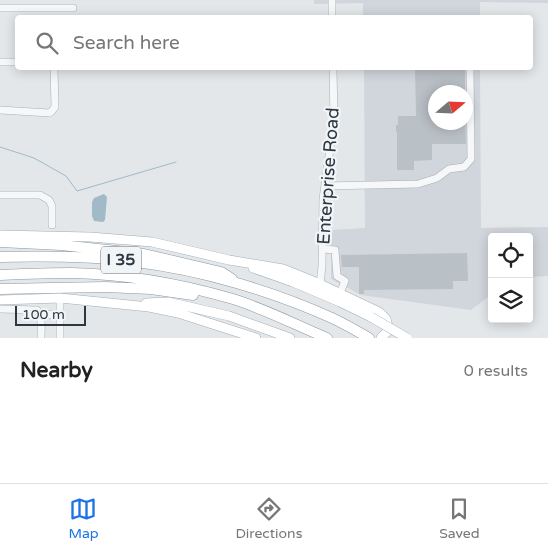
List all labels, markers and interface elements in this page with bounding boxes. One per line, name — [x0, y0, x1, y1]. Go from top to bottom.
search box — [15, 15, 533, 70]
icon: search — [33, 29, 61, 57]
text: Search here — [73, 32, 180, 54]
north arrow — [428, 85, 473, 130]
street label: Enterprise Road — [312, 107, 344, 245]
map controls — [488, 233, 533, 323]
button: locate — [488, 233, 533, 278]
road number: I 35 — [101, 246, 141, 274]
button: layers — [488, 278, 533, 323]
scale bar — [15, 303, 86, 326]
text: 100 m — [22, 306, 65, 323]
text: Nearby — [20, 358, 93, 383]
text: 0 results — [464, 361, 528, 381]
tab: Map — [68, 495, 99, 542]
tab: Directions — [235, 495, 302, 542]
tab: Saved — [439, 495, 480, 542]

